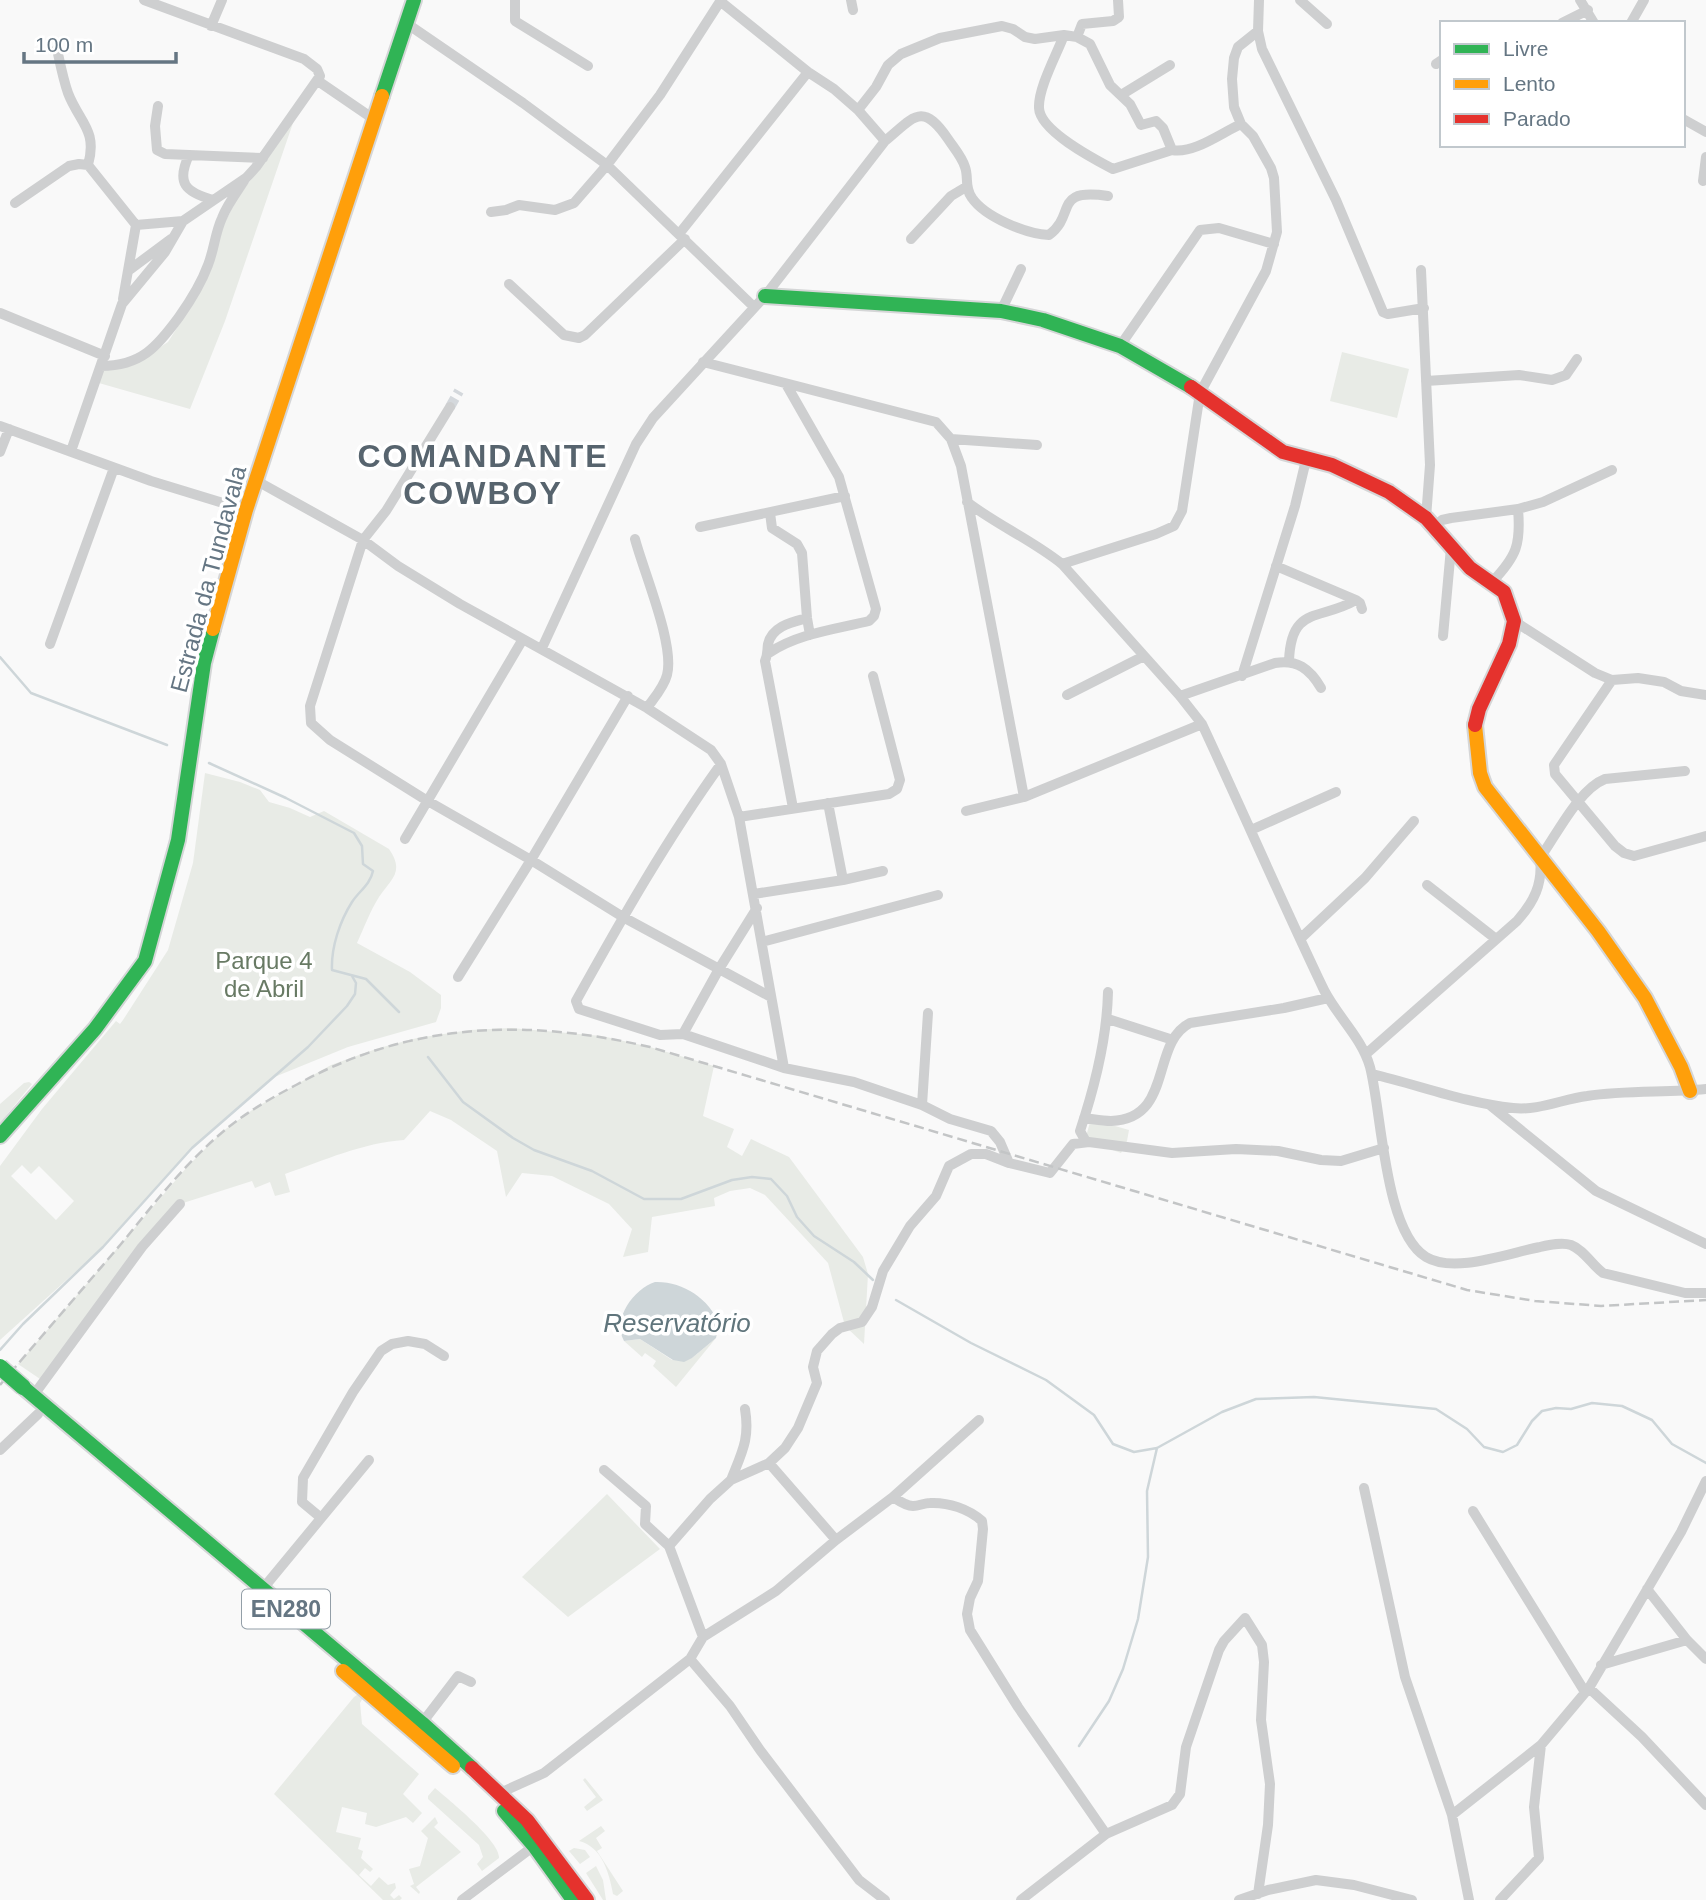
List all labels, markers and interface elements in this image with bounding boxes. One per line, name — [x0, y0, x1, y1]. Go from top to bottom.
scale bar — [24, 21, 177, 65]
legend — [1440, 21, 1685, 147]
text: 100 m — [35, 33, 93, 56]
text: Livre — [1503, 37, 1549, 60]
text: Lento — [1503, 72, 1556, 95]
text: Parado — [1503, 107, 1571, 130]
district label: COMANDANTE COWBOY — [357, 438, 609, 511]
street label: Estrada da Tundavala — [165, 462, 251, 695]
park label: Parque 4 de Abril — [215, 947, 313, 1002]
water label: Reservatório — [603, 1308, 751, 1338]
road number: EN280 — [242, 1590, 330, 1628]

